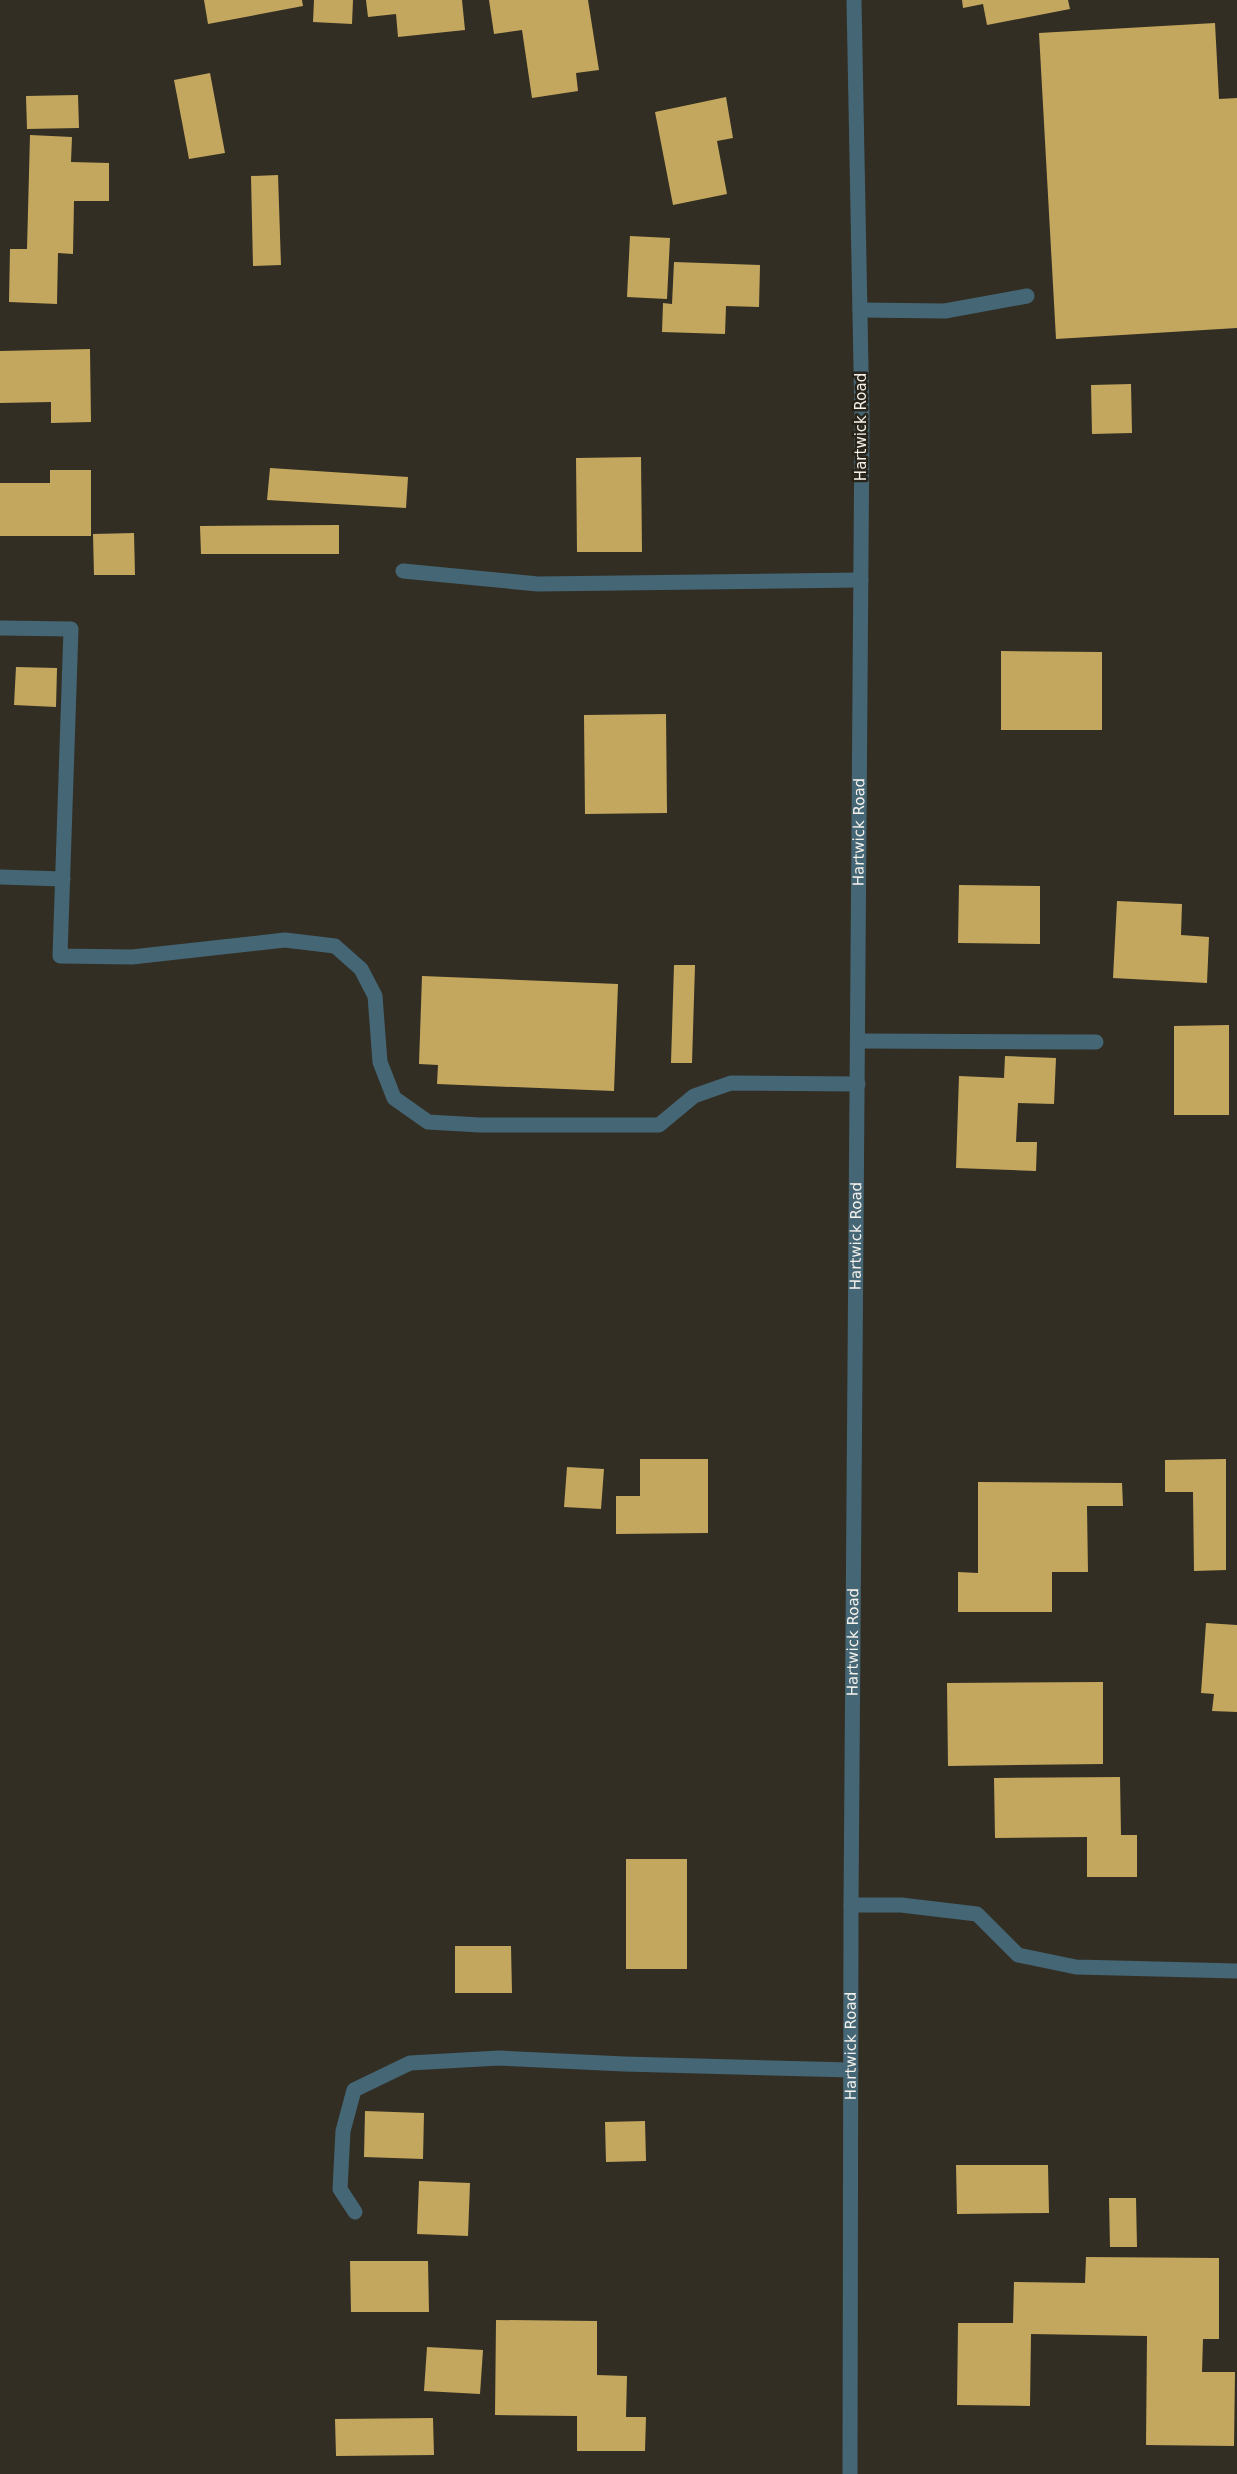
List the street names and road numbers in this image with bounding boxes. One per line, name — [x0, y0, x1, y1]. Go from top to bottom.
street label: Hartwick Road — [852, 373, 870, 481]
street label: Hartwick Road — [850, 778, 868, 886]
street label: Hartwick Road — [847, 1182, 865, 1290]
street label: Hartwick Road — [844, 1588, 862, 1696]
street label: Hartwick Road — [842, 1992, 860, 2100]

